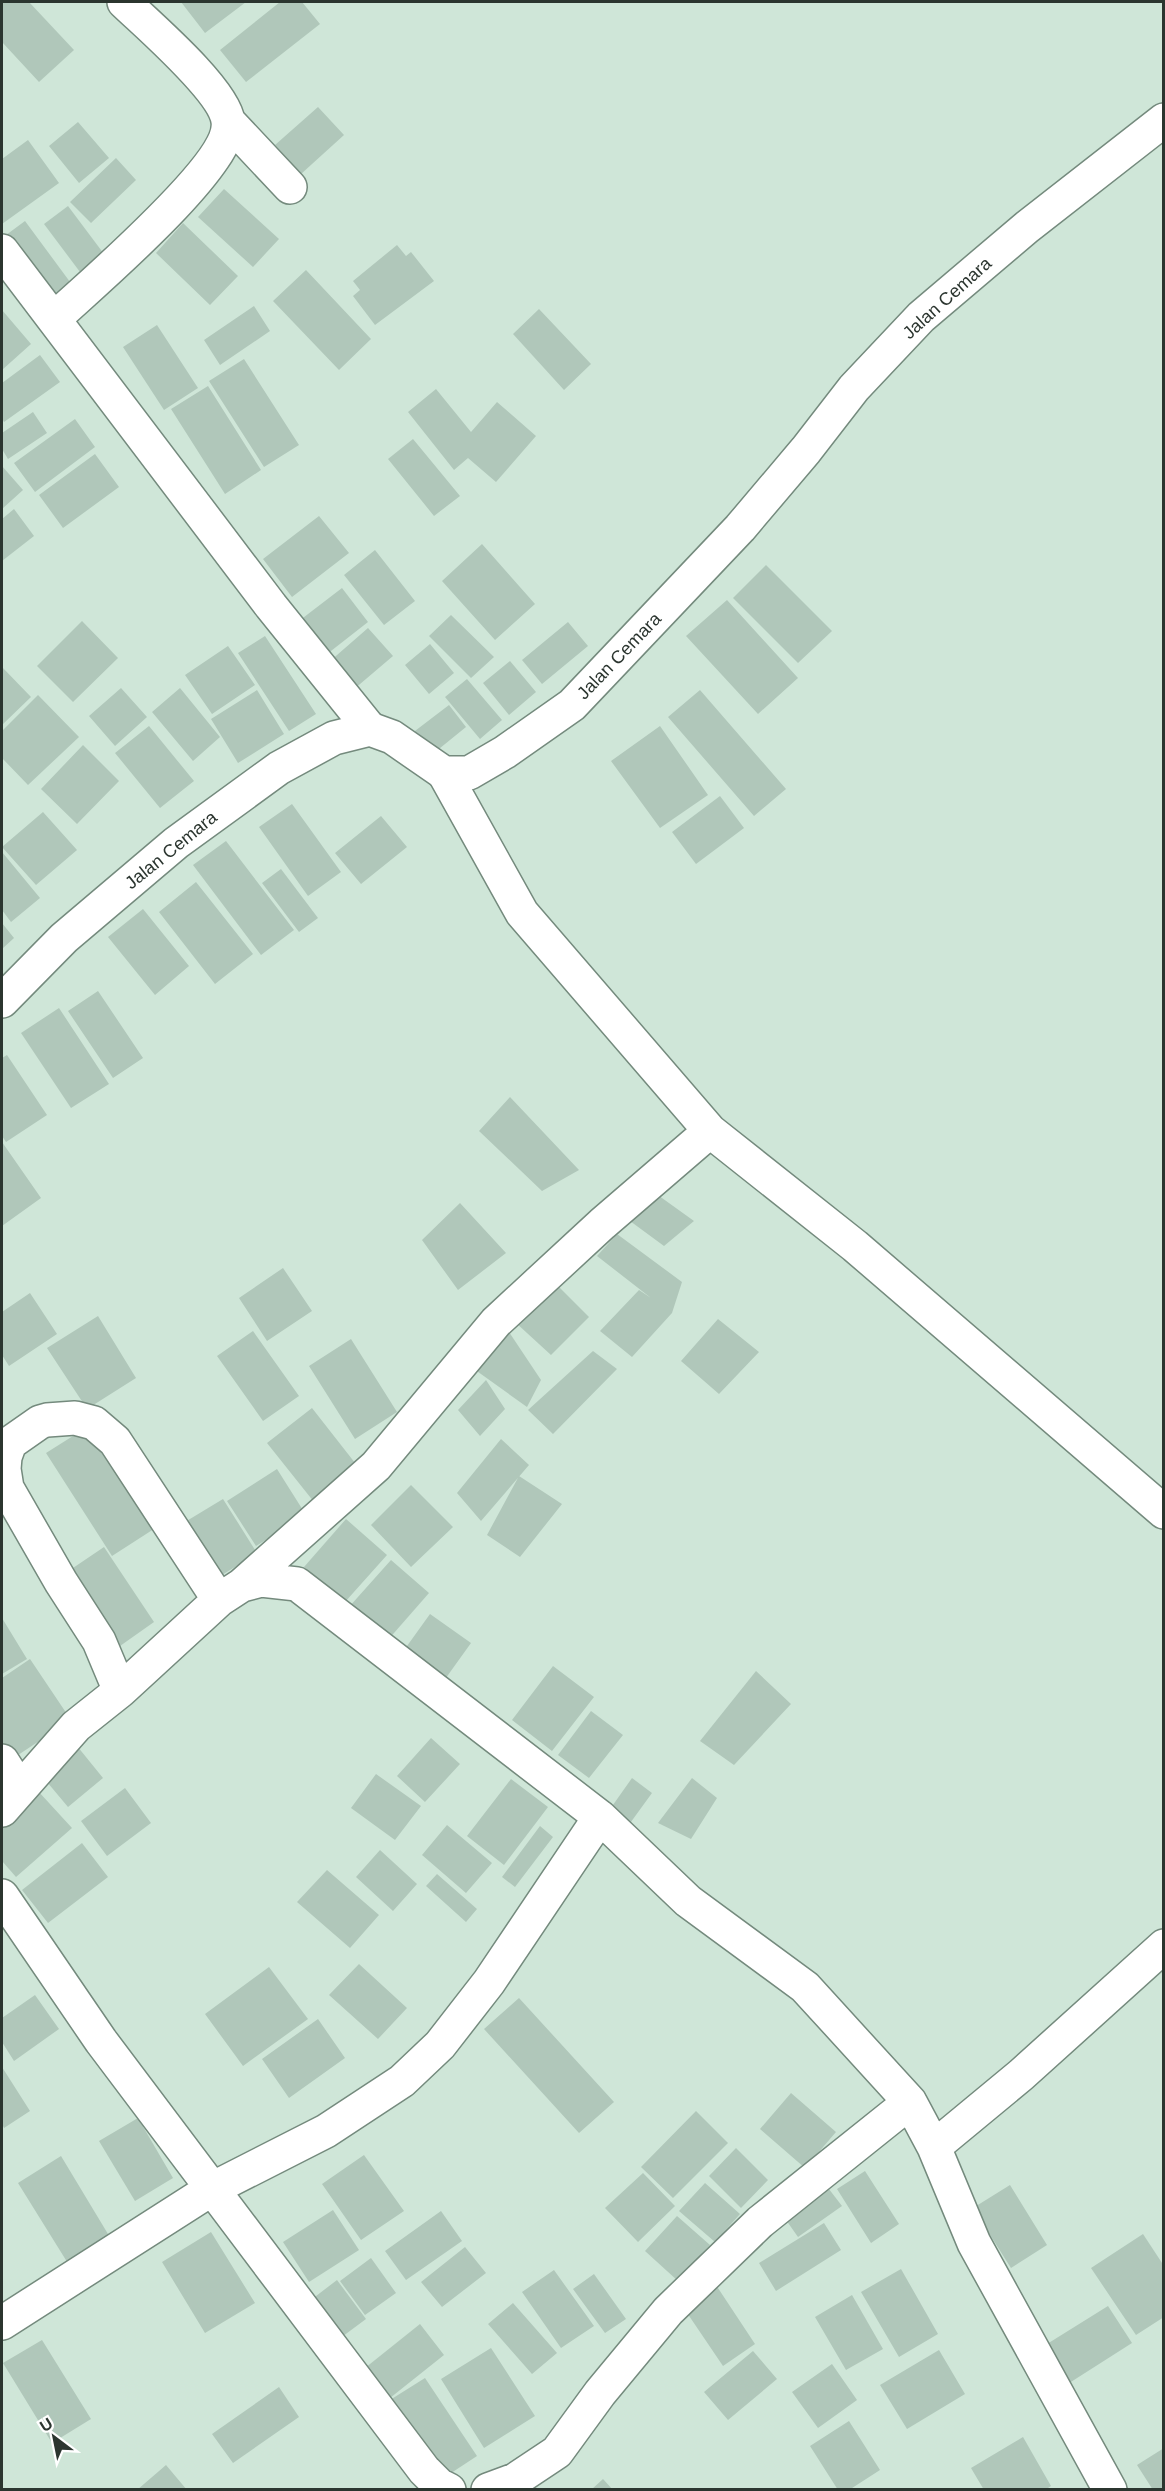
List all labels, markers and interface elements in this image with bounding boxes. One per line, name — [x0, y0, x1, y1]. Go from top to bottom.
street label: Jalan Cemara — [899, 252, 996, 343]
street label: Jalan Cemara — [573, 608, 666, 703]
street label: Jalan Cemara — [121, 806, 222, 893]
north arrow — [24, 2407, 84, 2467]
text: U — [37, 2414, 56, 2435]

